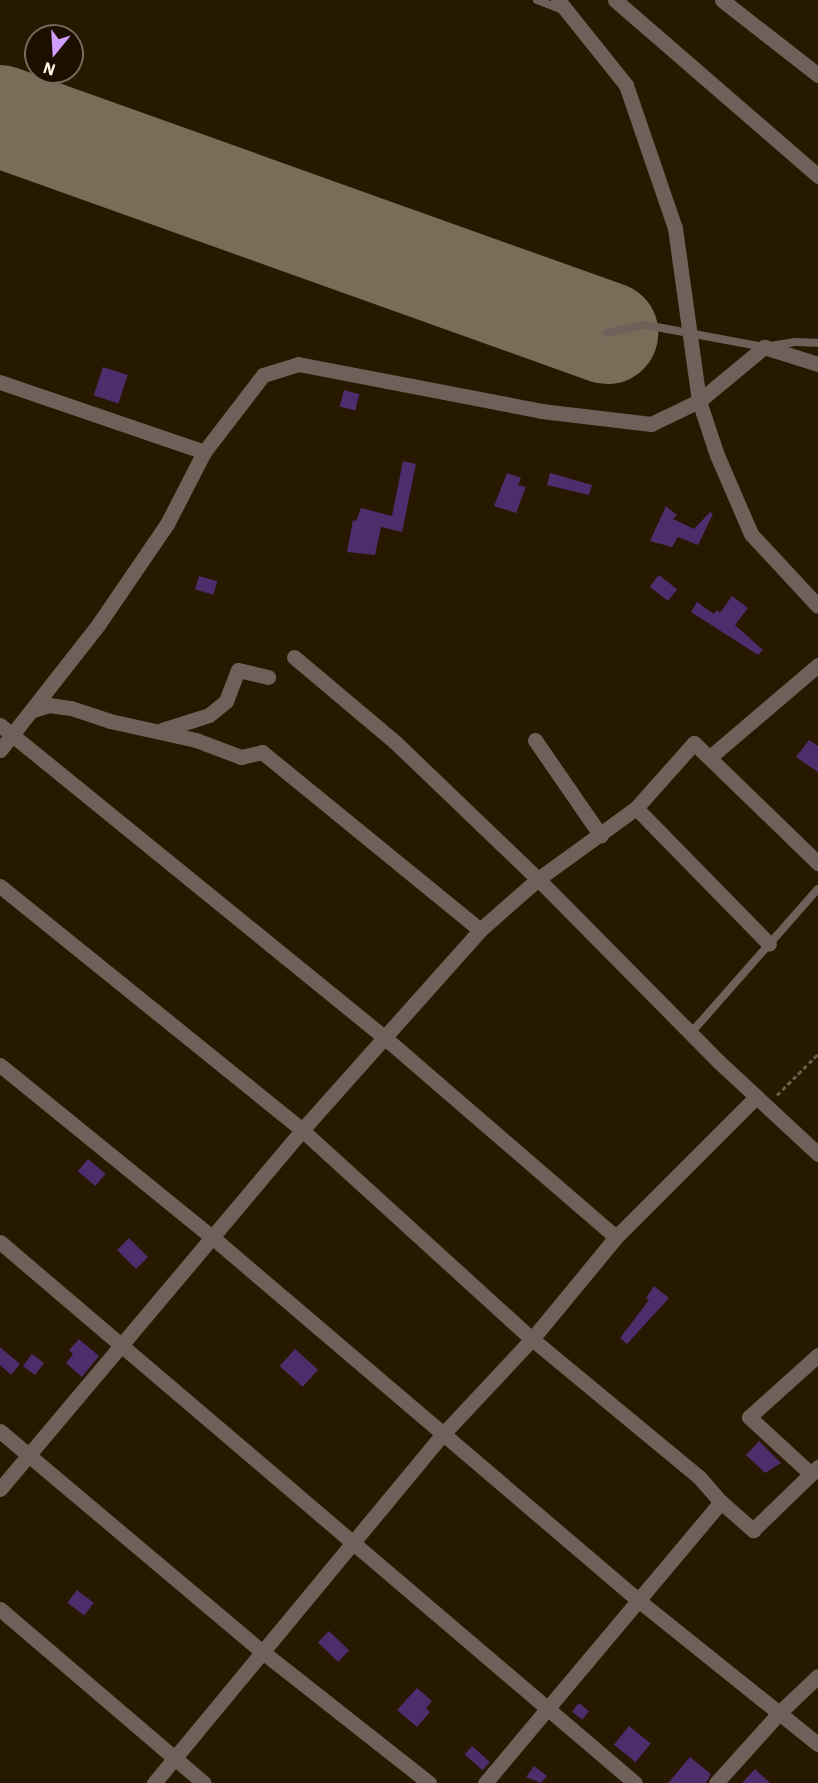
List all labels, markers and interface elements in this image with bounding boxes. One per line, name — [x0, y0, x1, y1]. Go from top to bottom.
north arrow — [24, 24, 84, 84]
text: N — [40, 58, 58, 81]

